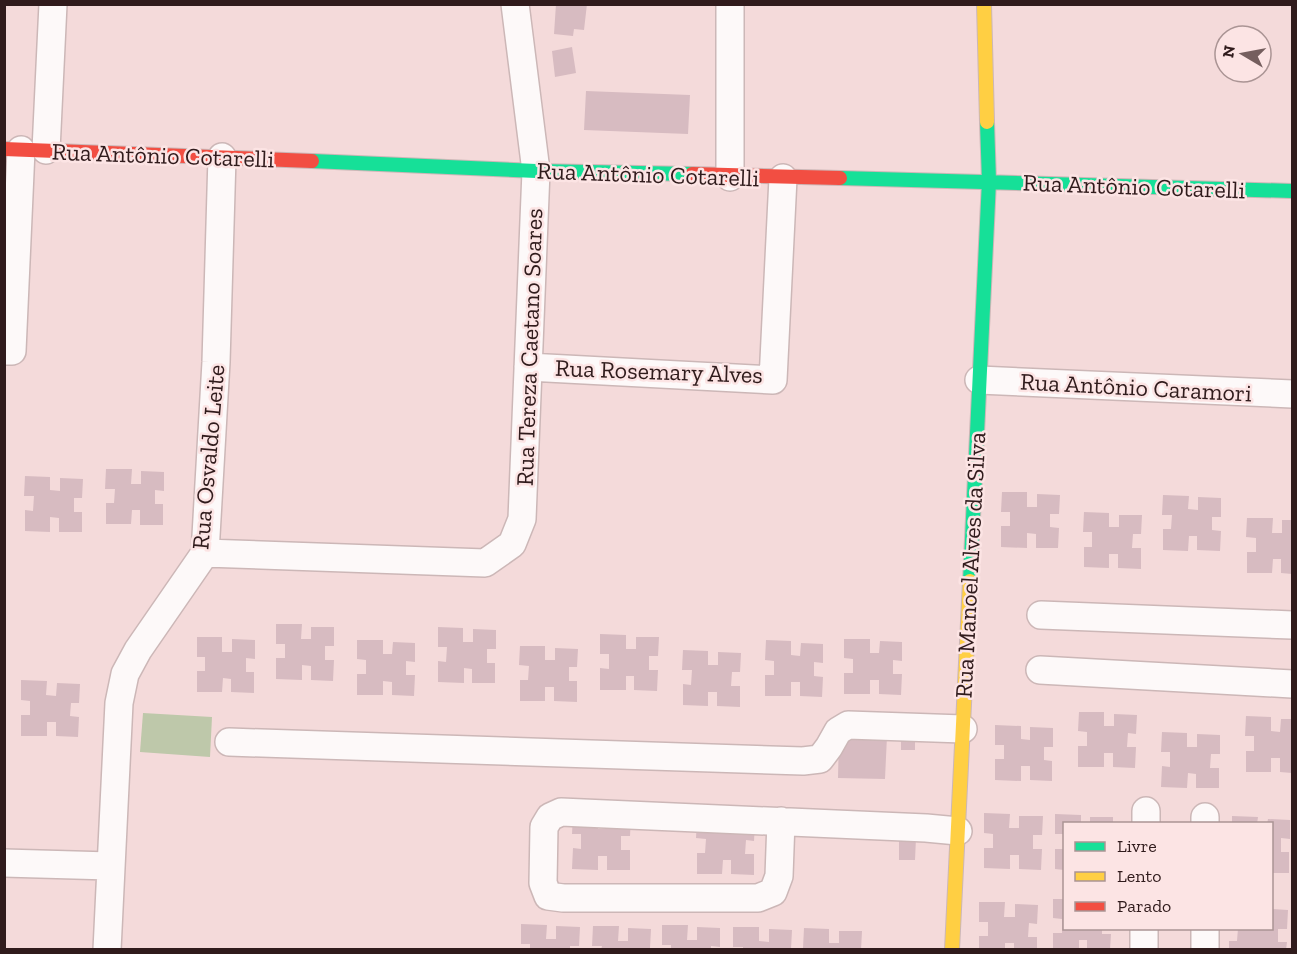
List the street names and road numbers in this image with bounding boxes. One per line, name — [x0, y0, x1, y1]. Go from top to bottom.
street label: Rua Antônio Cotarelli — [51, 137, 275, 173]
street label: Rua Antônio Cotarelli — [536, 156, 760, 192]
street label: Rua Antônio Cotarelli — [1022, 168, 1246, 204]
street label: Rua Tereza Caetano Soares — [510, 208, 548, 486]
street label: Rua Rosemary Alves — [555, 353, 763, 389]
street label: Rua Osvaldo Leite — [185, 363, 231, 551]
street label: Rua Antônio Caramori — [1019, 366, 1253, 408]
street label: Rua Manoel Alves da Silva — [949, 431, 991, 699]

